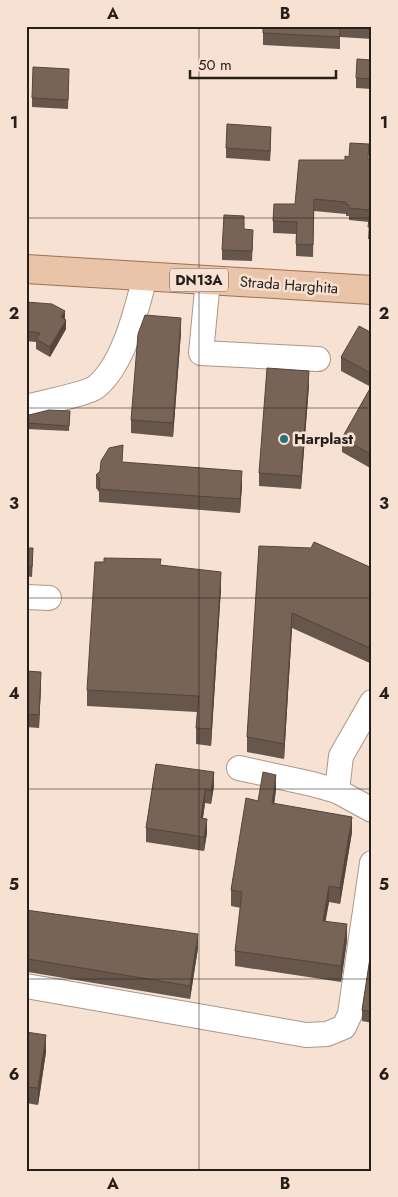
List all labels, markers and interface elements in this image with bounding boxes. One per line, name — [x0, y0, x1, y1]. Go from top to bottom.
text: A — [106, 2, 119, 25]
text: B — [280, 2, 290, 25]
scale bar — [190, 48, 337, 80]
text: 50 m — [198, 54, 232, 76]
text: 1 — [10, 111, 18, 134]
text: 1 — [380, 111, 388, 134]
road number: DN13A — [170, 268, 228, 292]
street label: Strada Harghita — [239, 271, 339, 299]
text: 2 — [9, 302, 19, 325]
text: 2 — [379, 302, 389, 325]
place label: Harplast — [294, 428, 353, 450]
marker: Harplast — [278, 433, 290, 445]
text: 3 — [9, 492, 19, 515]
text: 3 — [379, 492, 389, 515]
text: 4 — [8, 682, 20, 705]
text: 4 — [378, 682, 390, 705]
text: 5 — [9, 873, 19, 896]
text: 5 — [379, 873, 389, 896]
text: 6 — [9, 1063, 19, 1086]
text: 6 — [379, 1063, 389, 1086]
text: A — [106, 1172, 119, 1195]
text: B — [280, 1172, 290, 1195]

